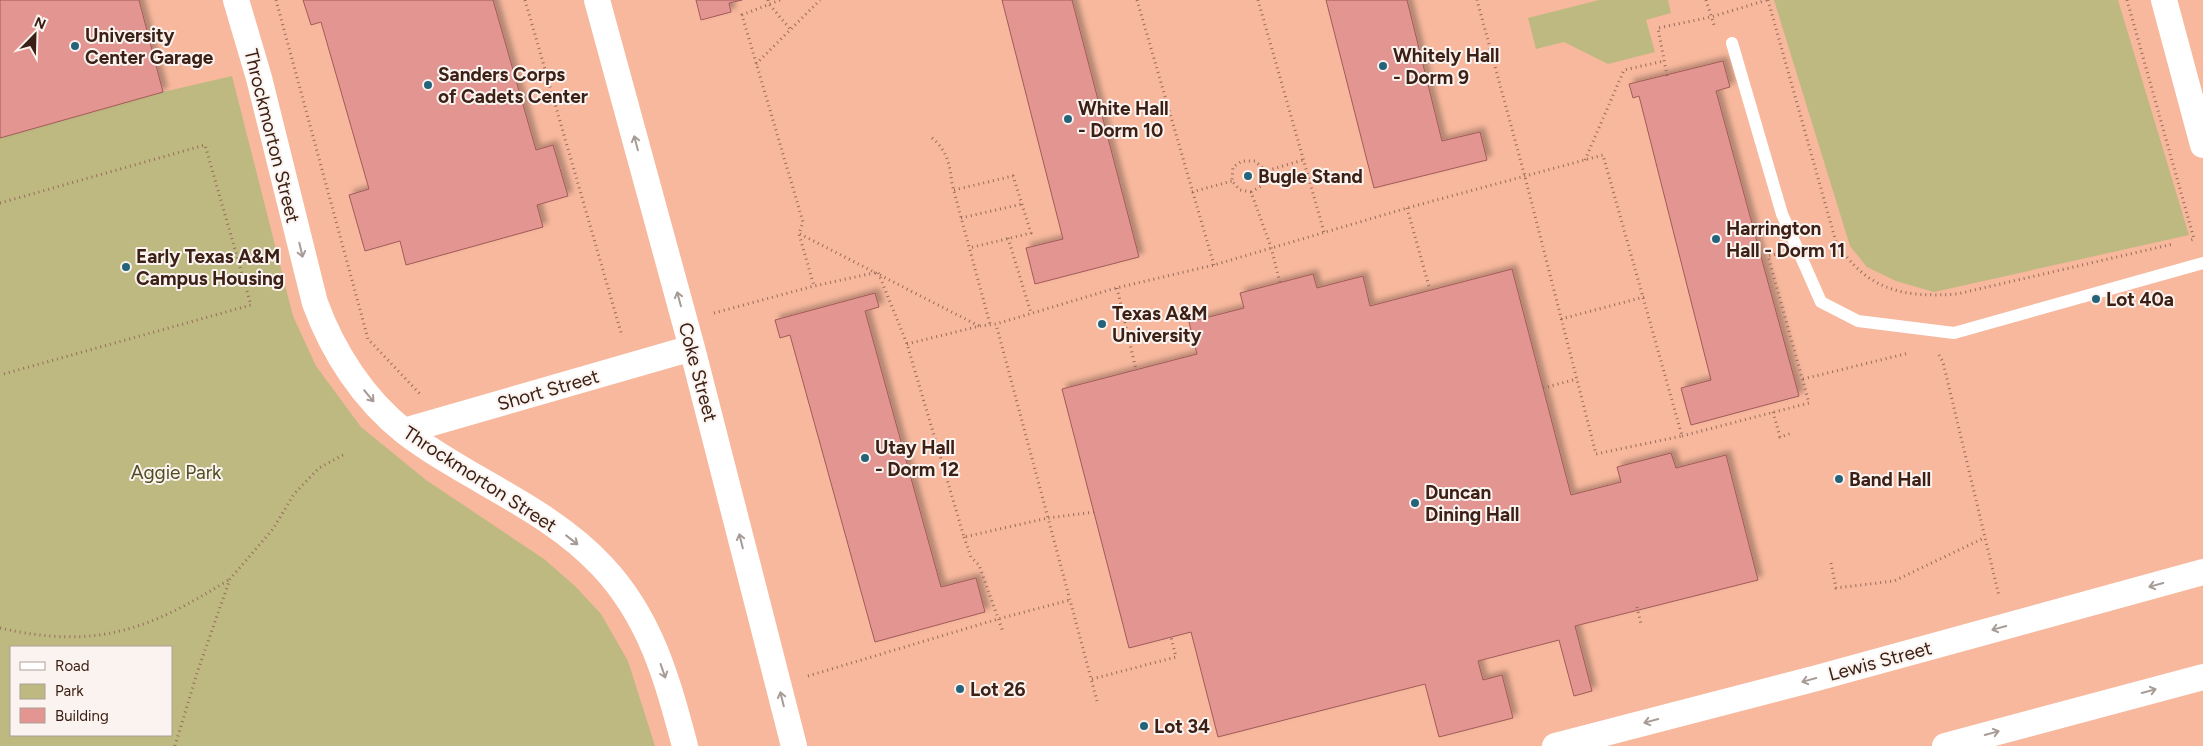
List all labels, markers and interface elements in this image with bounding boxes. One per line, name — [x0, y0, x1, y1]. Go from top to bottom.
north arrow — [10, 10, 60, 60]
text: N — [32, 14, 48, 33]
place label: University Center Garage — [85, 24, 214, 69]
marker: University Center Garage — [69, 40, 81, 52]
place label: Whitely Hall - Dorm 9 — [1393, 44, 1499, 89]
street label: Throckmorton Street — [239, 47, 305, 225]
marker: Whitely Hall - Dorm 9 — [1377, 60, 1389, 72]
place label: Sanders Corps of Cadets Center — [438, 63, 588, 108]
marker: Sanders Corps of Cadets Center — [422, 79, 434, 91]
place label: White Hall - Dorm 10 — [1078, 97, 1169, 142]
marker: White Hall - Dorm 10 — [1062, 113, 1074, 125]
one-way arrow — [630, 135, 640, 151]
place label: Bugle Stand — [1258, 165, 1363, 188]
marker: Bugle Stand — [1242, 170, 1254, 182]
place label: Harrington Hall - Dorm 11 — [1726, 217, 1845, 262]
marker: Harrington Hall - Dorm 11 — [1710, 233, 1722, 245]
one-way arrow — [297, 242, 306, 258]
place label: Early Texas A&M Campus Housing — [136, 245, 284, 290]
marker: Early Texas A&M Campus Housing — [120, 261, 132, 273]
place label: Lot 40a — [2106, 288, 2174, 311]
one-way arrow — [673, 292, 683, 308]
marker: Lot 40a — [2090, 293, 2102, 305]
place label: Texas A&M University — [1112, 302, 1208, 347]
marker: Texas A&M University — [1096, 318, 1108, 330]
street label: Coke Street — [674, 320, 722, 424]
street label: Short Street — [494, 365, 602, 415]
one-way arrow — [363, 389, 375, 402]
street label: Throckmorton Street — [399, 421, 561, 537]
place label: Utay Hall - Dorm 12 — [875, 436, 959, 481]
marker: Utay Hall - Dorm 12 — [859, 452, 871, 464]
park label: Aggie Park — [131, 461, 222, 484]
place label: Band Hall — [1849, 468, 1931, 491]
marker: Band Hall — [1833, 473, 1845, 485]
place label: Duncan Dining Hall — [1425, 481, 1520, 526]
marker: Duncan Dining Hall — [1409, 497, 1421, 509]
one-way arrow — [565, 534, 578, 545]
one-way arrow — [736, 534, 745, 550]
one-way arrow — [2148, 581, 2164, 590]
one-way arrow — [1992, 624, 2008, 633]
street label: Lewis Street — [1826, 636, 1934, 686]
legend — [10, 646, 172, 736]
text: Road — [55, 657, 90, 675]
one-way arrow — [659, 663, 668, 678]
one-way arrow — [1801, 676, 1817, 685]
place label: Lot 26 — [970, 678, 1025, 701]
text: Park — [55, 682, 84, 700]
marker: Lot 26 — [954, 683, 966, 695]
one-way arrow — [2140, 686, 2156, 696]
one-way arrow — [776, 691, 786, 707]
text: Building — [55, 707, 109, 725]
place label: Lot 34 — [1154, 715, 1210, 738]
one-way arrow — [1644, 717, 1660, 726]
marker: Lot 34 — [1138, 720, 1150, 732]
one-way arrow — [1983, 728, 1999, 738]

